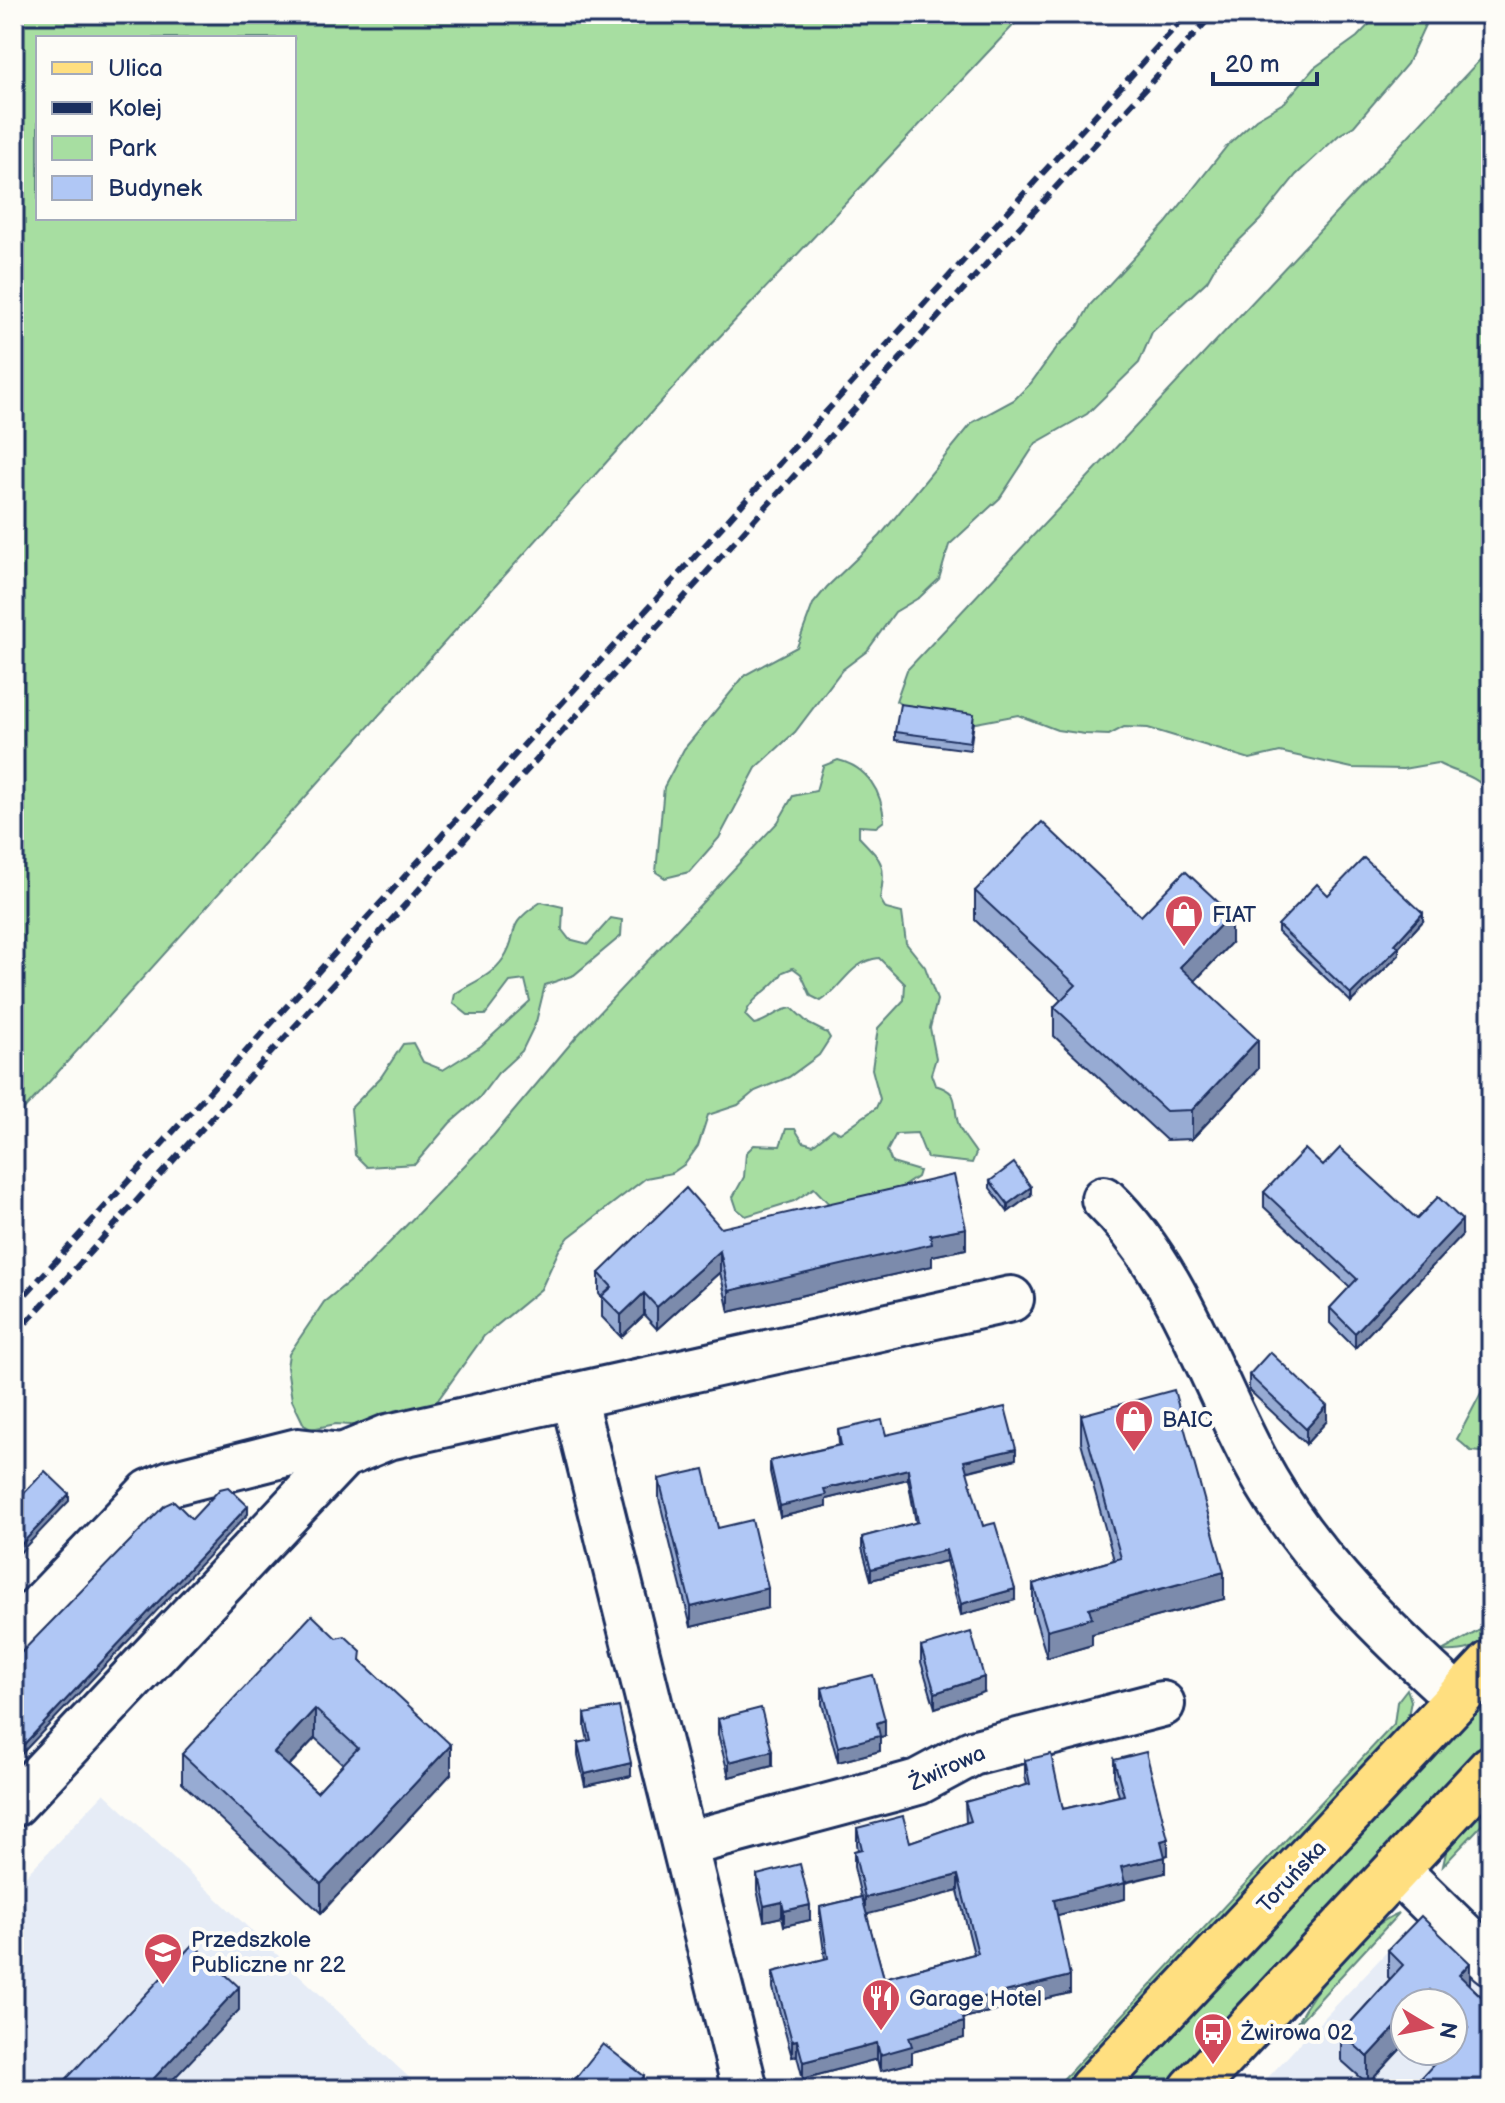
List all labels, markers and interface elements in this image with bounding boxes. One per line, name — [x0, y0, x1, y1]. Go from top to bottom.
legend — [36, 36, 296, 220]
scale bar — [1213, 36, 1317, 86]
text: 20 m — [1225, 50, 1280, 79]
text: Ulica — [108, 54, 163, 83]
text: Kolej — [108, 94, 162, 123]
text: Park — [108, 134, 156, 163]
text: Budynek — [108, 174, 202, 203]
shop icon: FIAT — [1163, 893, 1205, 948]
place label: FIAT — [1212, 902, 1256, 929]
shop icon: BAIC — [1113, 1398, 1155, 1453]
place label: BAIC — [1162, 1407, 1213, 1434]
street label: Żwirowa — [905, 1740, 990, 1797]
street label: Toruńska — [1252, 1835, 1332, 1919]
place label: Przedszkole Publiczne nr 22 — [191, 1927, 345, 1979]
school or university icon: Przedszkole Publiczne nr 22 — [142, 1931, 184, 1986]
restaurant icon: Garage Hotel — [860, 1977, 902, 2032]
place label: Garage Hotel — [909, 1986, 1042, 2013]
north arrow — [1389, 1987, 1469, 2067]
bus stop icon: Żwirowa 02 — [1192, 2011, 1234, 2066]
place label: Żwirowa 02 — [1240, 2020, 1353, 2047]
text: N — [1432, 2020, 1462, 2041]

